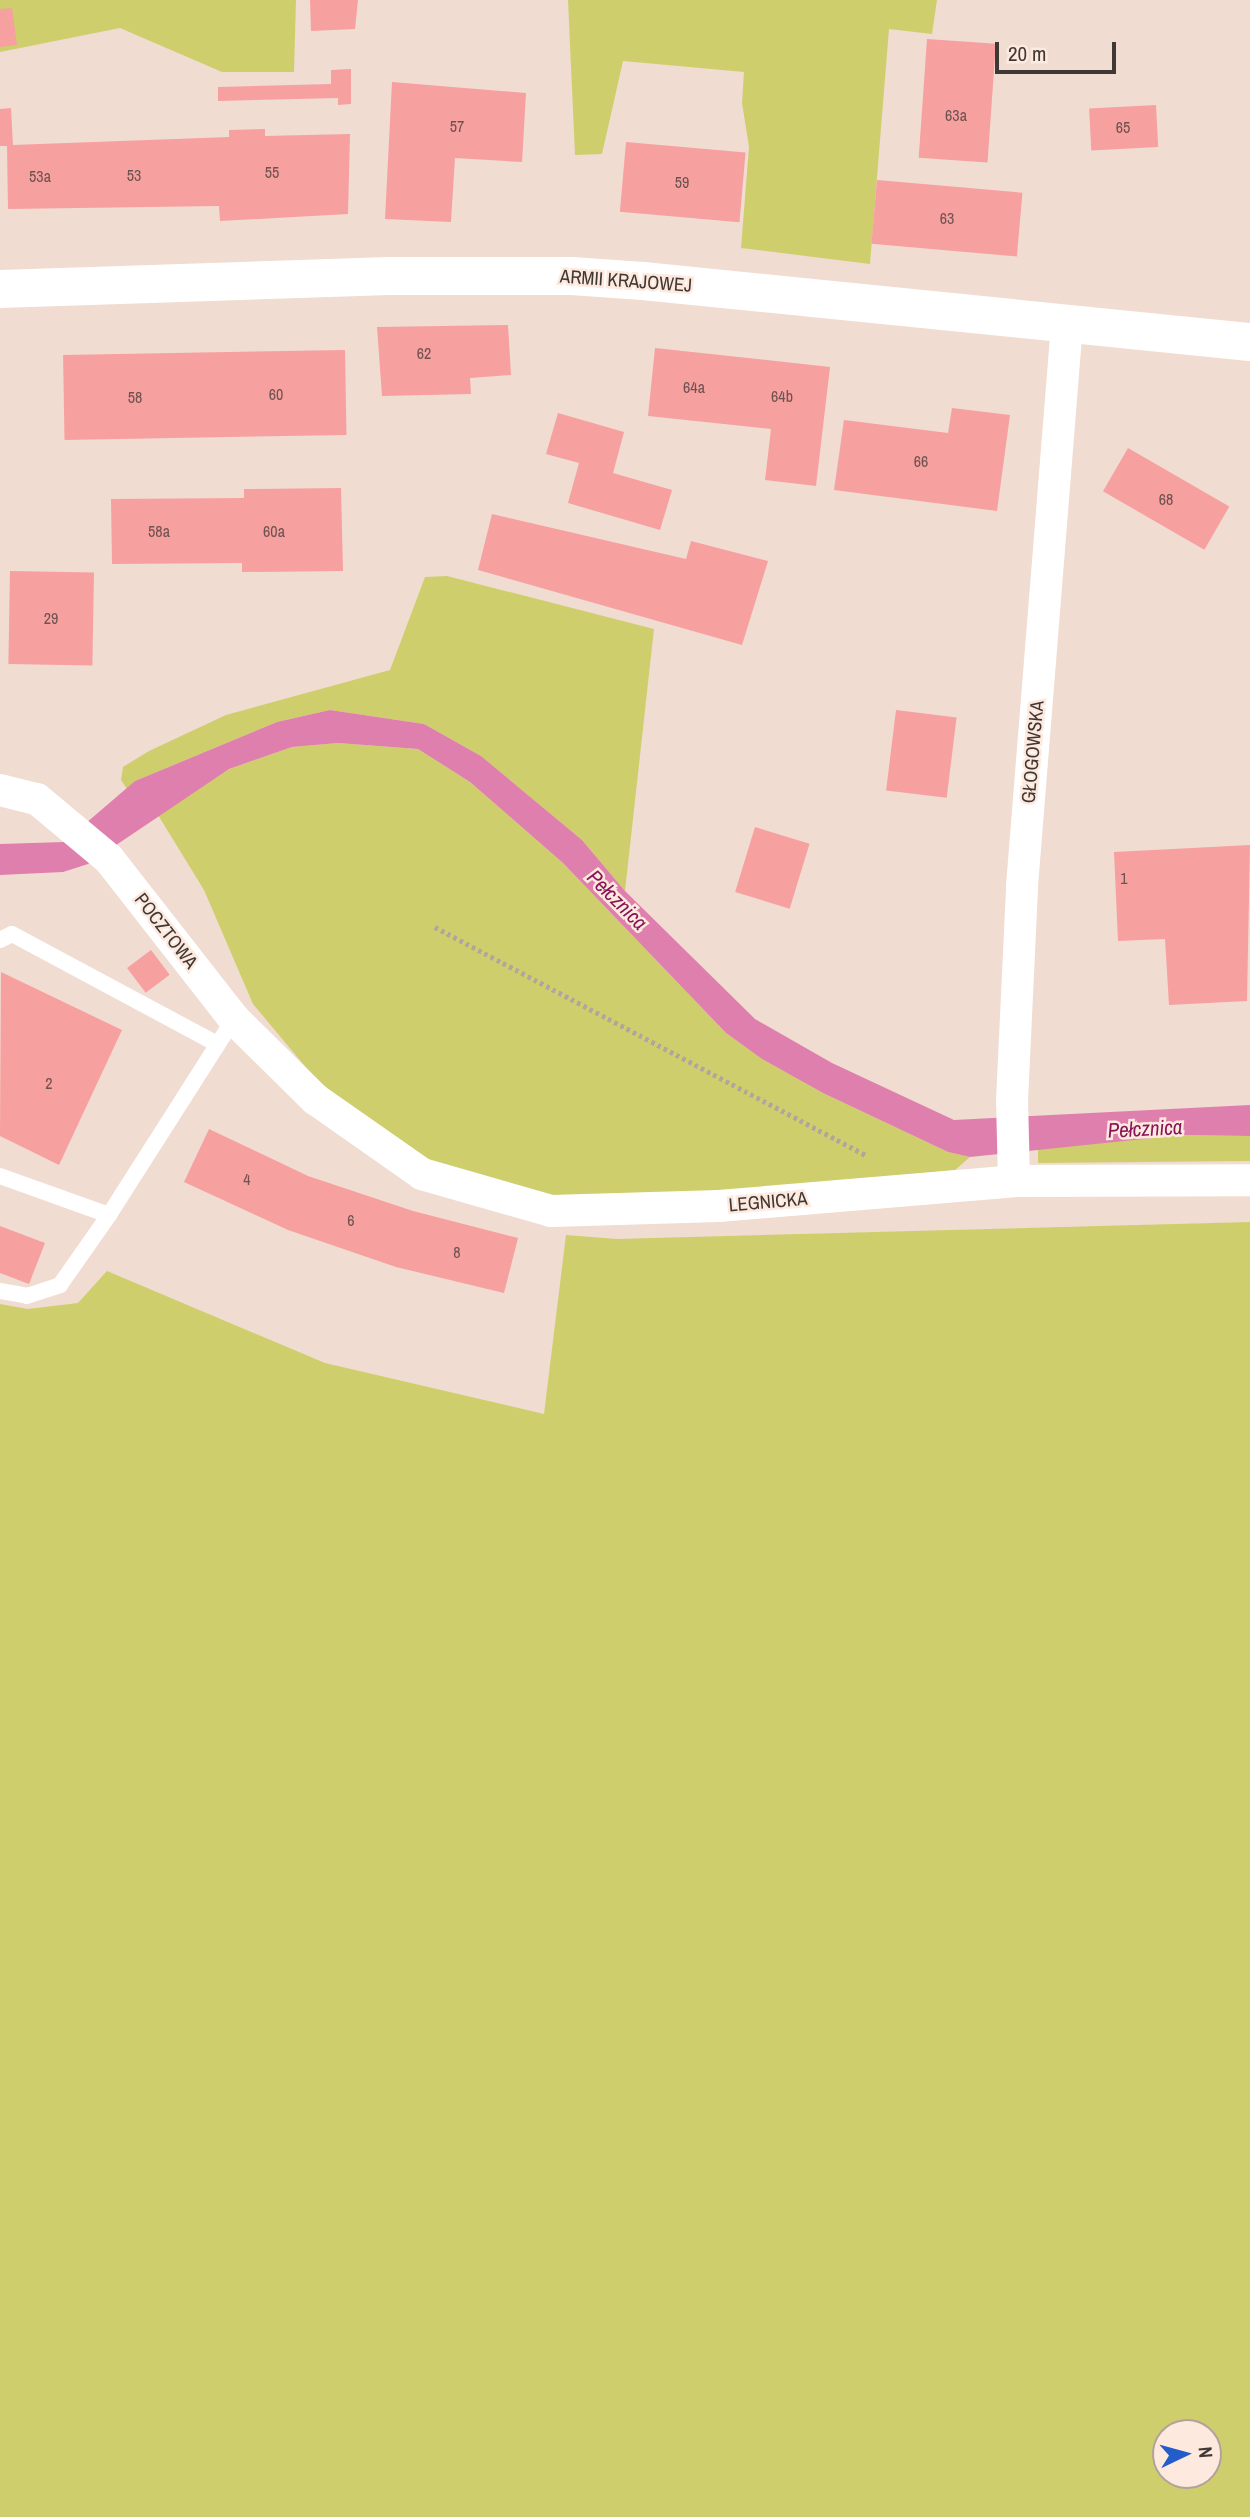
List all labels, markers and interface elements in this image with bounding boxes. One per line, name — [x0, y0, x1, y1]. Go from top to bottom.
scale bar — [998, 28, 1119, 72]
text: 20 m — [1008, 39, 1046, 68]
house number: 63a — [945, 105, 967, 125]
house number: 57 — [450, 116, 464, 136]
house number: 65 — [1116, 117, 1130, 137]
house number: 55 — [265, 162, 279, 182]
house number: 53 — [127, 165, 141, 185]
house number: 53a — [29, 166, 51, 186]
house number: 59 — [675, 172, 689, 192]
house number: 63 — [940, 208, 954, 228]
street label: ARMII KRAJOWEJ — [559, 265, 693, 297]
house number: 62 — [417, 343, 431, 363]
house number: 64a — [683, 377, 705, 397]
house number: 60 — [269, 384, 283, 404]
house number: 64b — [771, 386, 793, 406]
house number: 58 — [128, 387, 142, 407]
house number: 66 — [914, 451, 928, 471]
house number: 68 — [1159, 489, 1173, 509]
house number: 58a — [148, 521, 170, 541]
house number: 60a — [263, 521, 285, 541]
house number: 29 — [44, 608, 58, 628]
street label: GŁOGOWSKA — [1017, 700, 1049, 804]
water label: Pełcznica — [582, 865, 652, 935]
house number: 1 — [1120, 868, 1128, 888]
street label: POCZTOWA — [130, 889, 202, 973]
house number: 2 — [45, 1073, 53, 1093]
water label: Pełcznica — [1107, 1114, 1183, 1144]
house number: 4 — [243, 1169, 251, 1189]
street label: LEGNICKA — [728, 1187, 808, 1217]
house number: 6 — [347, 1210, 355, 1230]
house number: 8 — [453, 1242, 461, 1262]
north arrow — [1152, 2419, 1222, 2489]
text: N — [1192, 2446, 1219, 2459]

